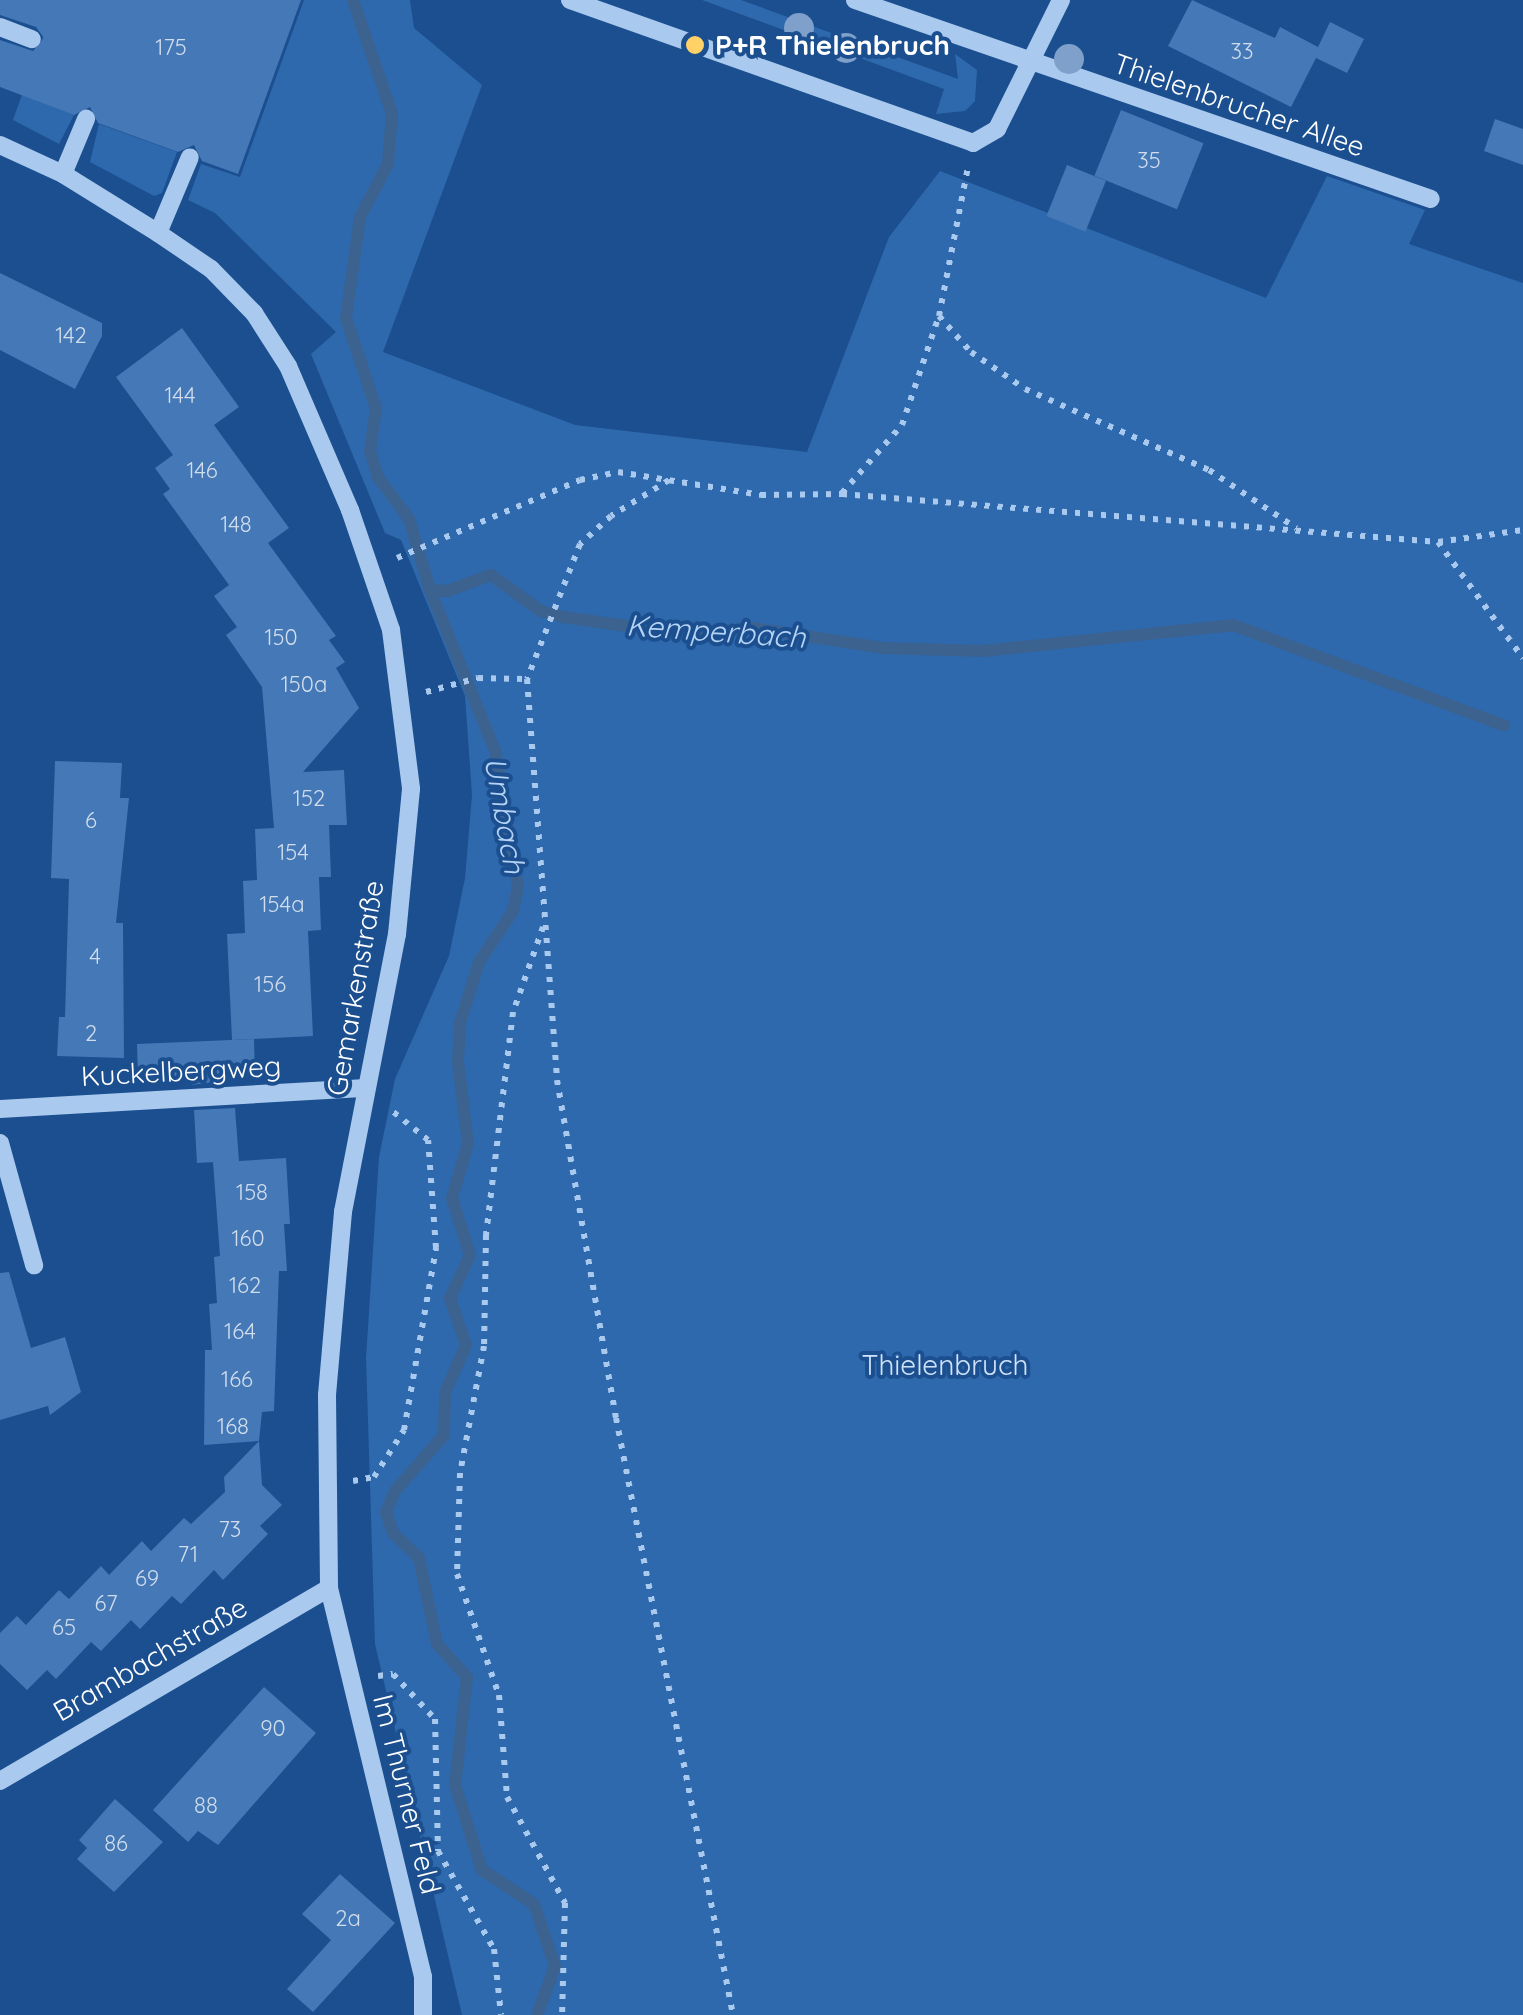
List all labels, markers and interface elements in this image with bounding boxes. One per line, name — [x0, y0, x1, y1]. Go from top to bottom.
place label: P+R Thielenbruch — [715, 28, 950, 62]
marker: P+R Thielenbruch — [684, 34, 706, 56]
house number: 175 — [155, 35, 187, 61]
house number: 33 — [1230, 39, 1254, 65]
street label: Thielenbrucher Allee — [1109, 46, 1369, 164]
house number: 35 — [1137, 148, 1161, 174]
house number: 142 — [55, 323, 87, 349]
house number: 144 — [165, 383, 195, 409]
house number: 146 — [186, 458, 218, 484]
house number: 148 — [220, 512, 252, 538]
water label: Kemperbach — [625, 607, 807, 655]
house number: 150 — [264, 625, 298, 651]
house number: 150a — [281, 672, 327, 698]
water label: Umbach — [477, 754, 533, 876]
house number: 152 — [293, 786, 325, 812]
house number: 6 — [85, 808, 97, 834]
house number: 154 — [277, 840, 309, 866]
street label: Gemarkenstraße — [320, 878, 390, 1098]
house number: 154a — [259, 892, 305, 918]
house number: 4 — [89, 944, 101, 970]
house number: 156 — [254, 972, 286, 998]
house number: 2 — [85, 1021, 97, 1047]
street label: Kuckelbergweg — [80, 1049, 282, 1093]
house number: 158 — [236, 1180, 268, 1206]
house number: 160 — [231, 1226, 265, 1252]
house number: 162 — [229, 1273, 261, 1299]
house number: 164 — [224, 1319, 256, 1345]
park label: Thielenbruch — [862, 1348, 1028, 1382]
house number: 166 — [221, 1367, 253, 1393]
house number: 168 — [217, 1414, 249, 1440]
house number: 73 — [219, 1517, 241, 1543]
house number: 71 — [178, 1542, 198, 1568]
house number: 69 — [135, 1566, 159, 1592]
street label: Brambachstraße — [47, 1590, 253, 1728]
house number: 67 — [94, 1591, 118, 1617]
house number: 65 — [52, 1615, 76, 1641]
street label: Im Thurner Feld — [366, 1691, 448, 1897]
house number: 90 — [260, 1716, 286, 1742]
house number: 88 — [194, 1793, 218, 1819]
house number: 86 — [104, 1831, 128, 1857]
house number: 2a — [335, 1906, 361, 1932]

